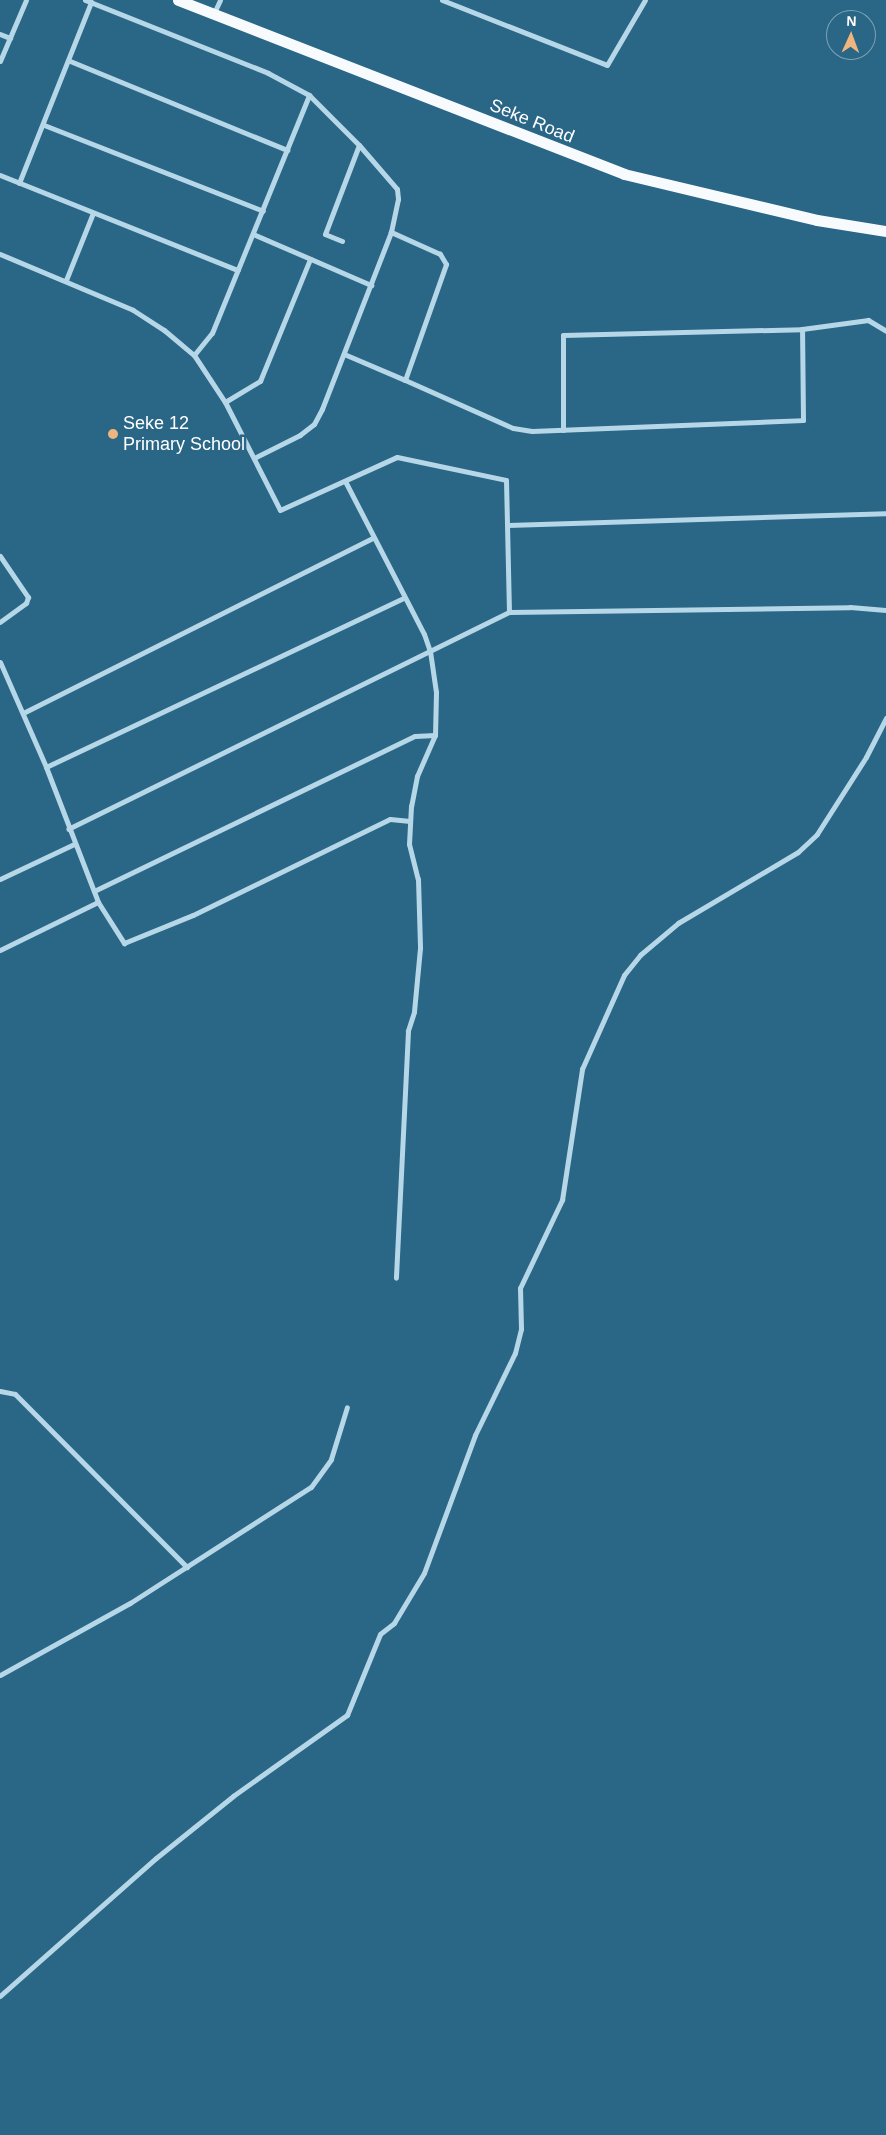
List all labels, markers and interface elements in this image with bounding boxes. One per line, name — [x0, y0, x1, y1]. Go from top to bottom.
north arrow — [826, 10, 876, 60]
text: N — [846, 13, 857, 29]
street label: Seke Road — [487, 94, 577, 148]
place label: Seke 12 Primary School — [123, 413, 245, 456]
marker: Seke 12 Primary School — [107, 428, 119, 440]

